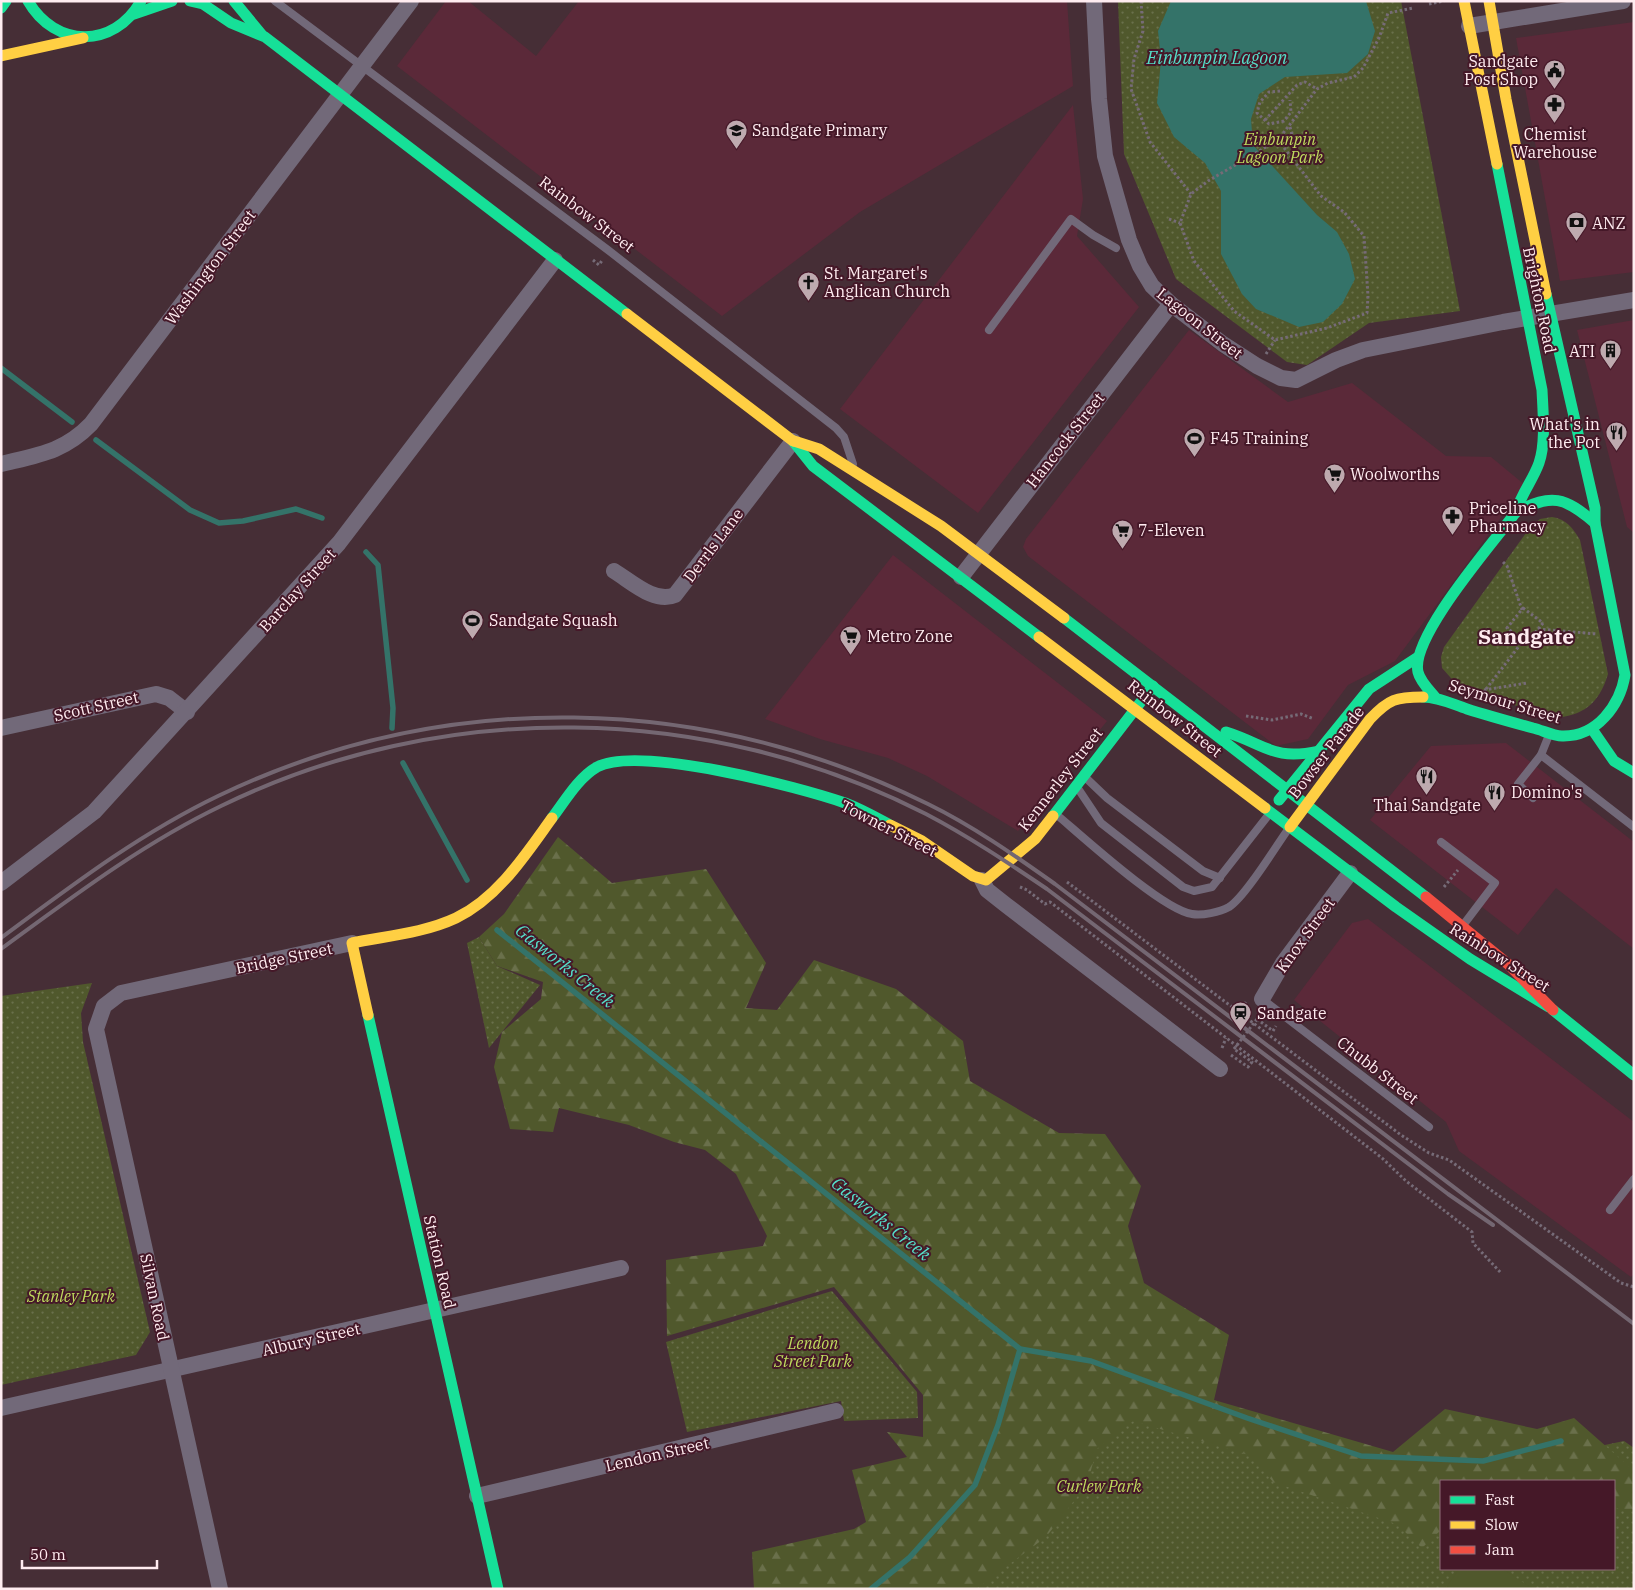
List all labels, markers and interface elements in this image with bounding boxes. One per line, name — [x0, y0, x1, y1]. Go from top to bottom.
water label: Einbunpin Lagoon — [1146, 46, 1288, 69]
place label: Sandgate Post Shop — [1464, 51, 1538, 89]
public building icon: Sandgate Post Shop — [1542, 58, 1566, 89]
pharmacy icon: Chemist Warehouse — [1543, 93, 1567, 124]
school or university icon: Sandgate Primary — [724, 118, 748, 149]
place label: Sandgate Primary — [752, 120, 888, 140]
place label: Chemist Warehouse — [1513, 124, 1597, 162]
park label: Einbunpin Lagoon Park — [1236, 129, 1324, 167]
street label: Rainbow Street — [535, 172, 639, 257]
street label: Washington Street — [160, 205, 260, 328]
bank icon: ANZ — [1564, 211, 1588, 242]
place label: ANZ — [1592, 213, 1626, 233]
street label: Brighton Road — [1519, 245, 1561, 355]
place label: St. Margaret's Anglican Church — [824, 263, 950, 301]
church icon: St. Margaret's Anglican Church — [796, 270, 820, 301]
street label: Lagoon Street — [1153, 283, 1247, 363]
building icon: ATI — [1599, 339, 1623, 370]
place label: ATI — [1569, 341, 1595, 361]
street label: Hancock Street — [1022, 388, 1109, 492]
place label: What's in the Pot — [1529, 414, 1600, 452]
restaurant icon: What's in the Pot — [1604, 421, 1628, 452]
sports icon: F45 Training — [1182, 426, 1206, 457]
place label: F45 Training — [1210, 428, 1308, 448]
supermarket icon: Woolworths — [1322, 462, 1346, 493]
place label: Woolworths — [1350, 464, 1440, 484]
place label: Priceline Pharmacy — [1469, 498, 1546, 536]
street label: Derrls Lane — [679, 504, 747, 586]
pharmacy icon: Priceline Pharmacy — [1441, 505, 1465, 536]
supermarket icon: 7-Eleven — [1110, 518, 1134, 549]
place label: 7-Eleven — [1138, 520, 1205, 540]
street label: Barclay Street — [254, 544, 340, 636]
sports icon: Sandgate Squash — [461, 608, 485, 639]
place label: Sandgate Squash — [489, 610, 618, 630]
district label: Sandgate — [1478, 622, 1574, 650]
supermarket icon: Metro Zone — [839, 624, 863, 655]
place label: Metro Zone — [867, 626, 953, 646]
street label: Seymour Street — [1446, 674, 1564, 728]
street label: Rainbow Street — [1124, 675, 1227, 761]
street label: Scott Street — [52, 686, 141, 725]
street label: Bowser Parade — [1284, 702, 1368, 802]
street label: Kennerley Street — [1013, 723, 1107, 835]
restaurant icon: Thai Sandgate — [1415, 764, 1439, 795]
restaurant icon: Domino's — [1483, 780, 1507, 811]
place label: Domino's — [1511, 782, 1582, 802]
street label: Towner Street — [837, 795, 941, 861]
place label: Thai Sandgate — [1373, 795, 1481, 815]
street label: Knox Street — [1271, 893, 1339, 976]
water label: Gasworks Creek — [511, 918, 620, 1013]
street label: Rainbow Street — [1446, 918, 1554, 996]
street label: Bridge Street — [234, 938, 335, 978]
station icon: Sandgate — [1229, 1001, 1253, 1032]
place label: Sandgate — [1257, 1003, 1327, 1023]
street label: Chubb Street — [1333, 1032, 1423, 1108]
water label: Gasworks Creek — [827, 1171, 936, 1266]
street label: Station Road — [420, 1213, 461, 1311]
street label: Silvan Road — [136, 1252, 174, 1343]
park label: Stanley Park — [26, 1286, 115, 1306]
street label: Albury Street — [260, 1318, 362, 1360]
park label: Lendon Street Park — [773, 1333, 852, 1371]
street label: Lendon Street — [603, 1432, 711, 1476]
park label: Curlew Park — [1057, 1476, 1142, 1496]
legend — [1440, 1480, 1615, 1570]
text: Fast — [1485, 1490, 1515, 1509]
text: Slow — [1485, 1515, 1519, 1534]
scale bar — [22, 1538, 158, 1570]
text: Jam — [1485, 1540, 1514, 1559]
text: 50 m — [30, 1545, 66, 1564]

